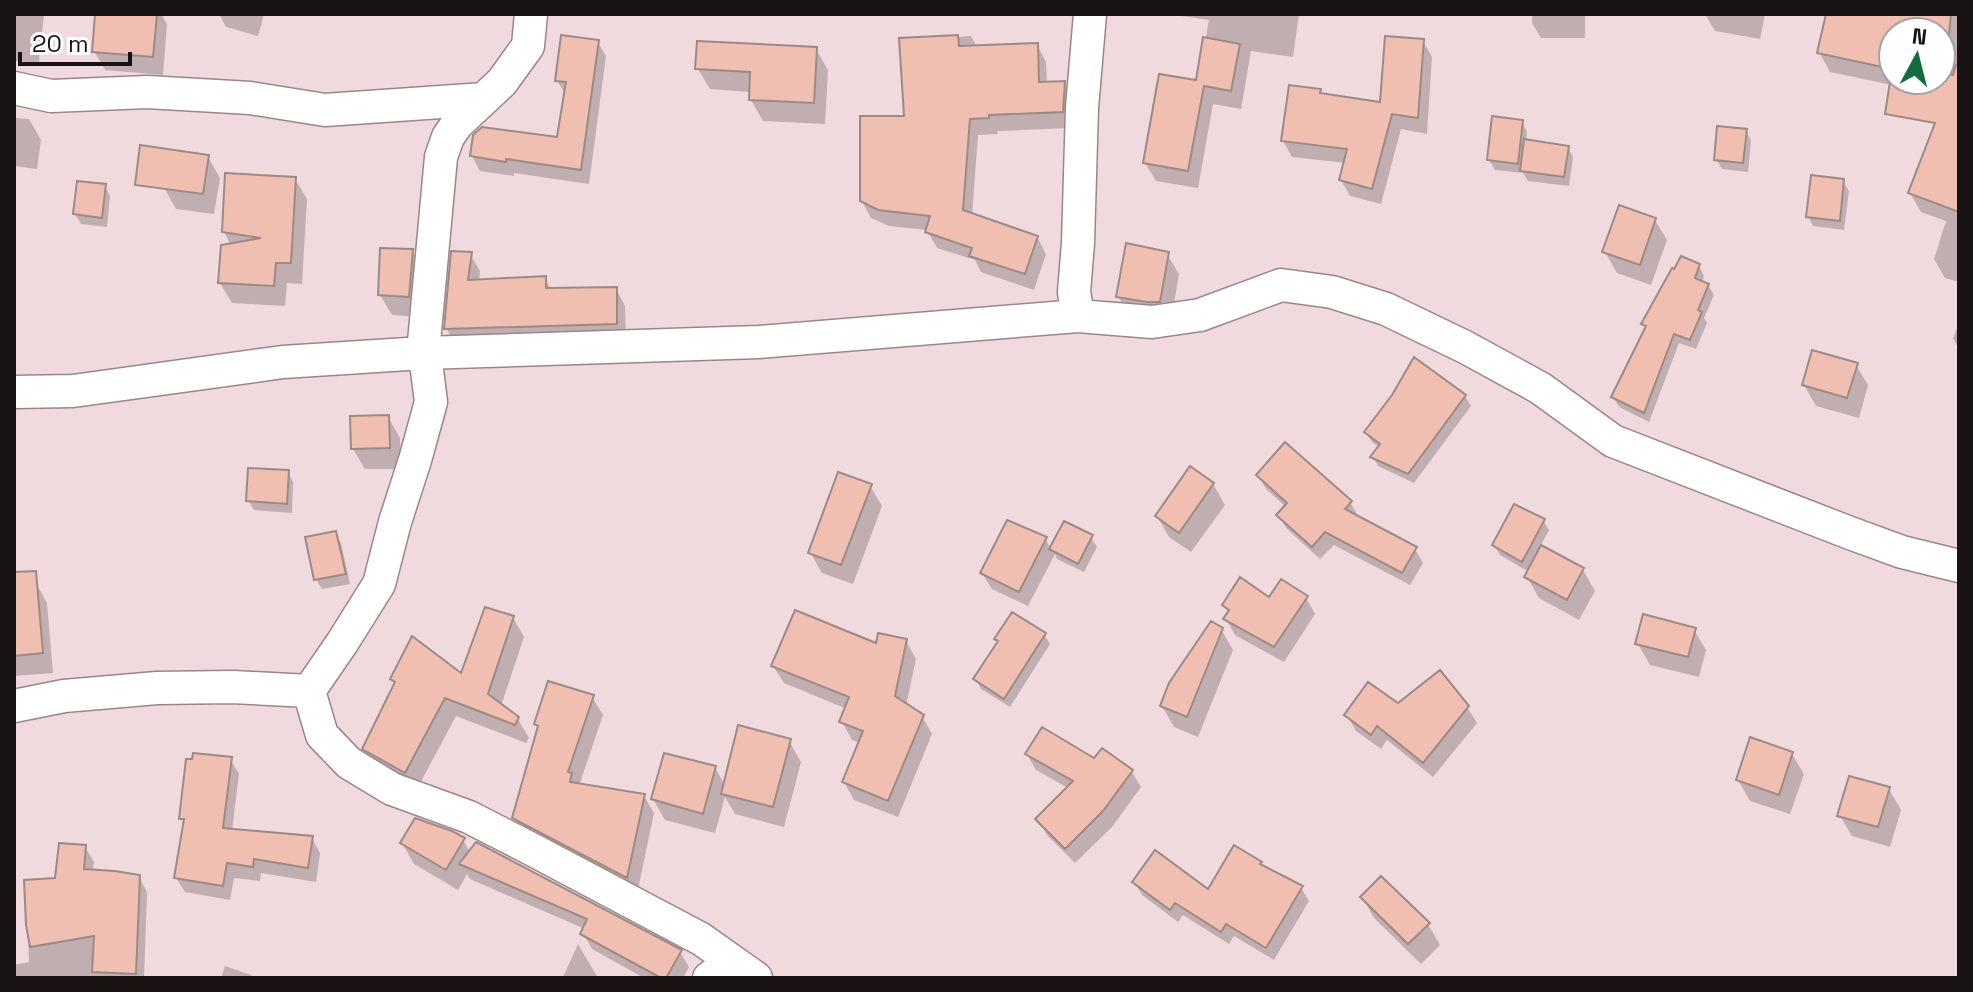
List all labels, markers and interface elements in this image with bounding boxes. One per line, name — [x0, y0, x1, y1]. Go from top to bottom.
scale bar — [20, 16, 130, 66]
north arrow — [1877, 16, 1957, 96]
text: N — [1910, 21, 1928, 51]
text: 20 m — [32, 28, 89, 59]

